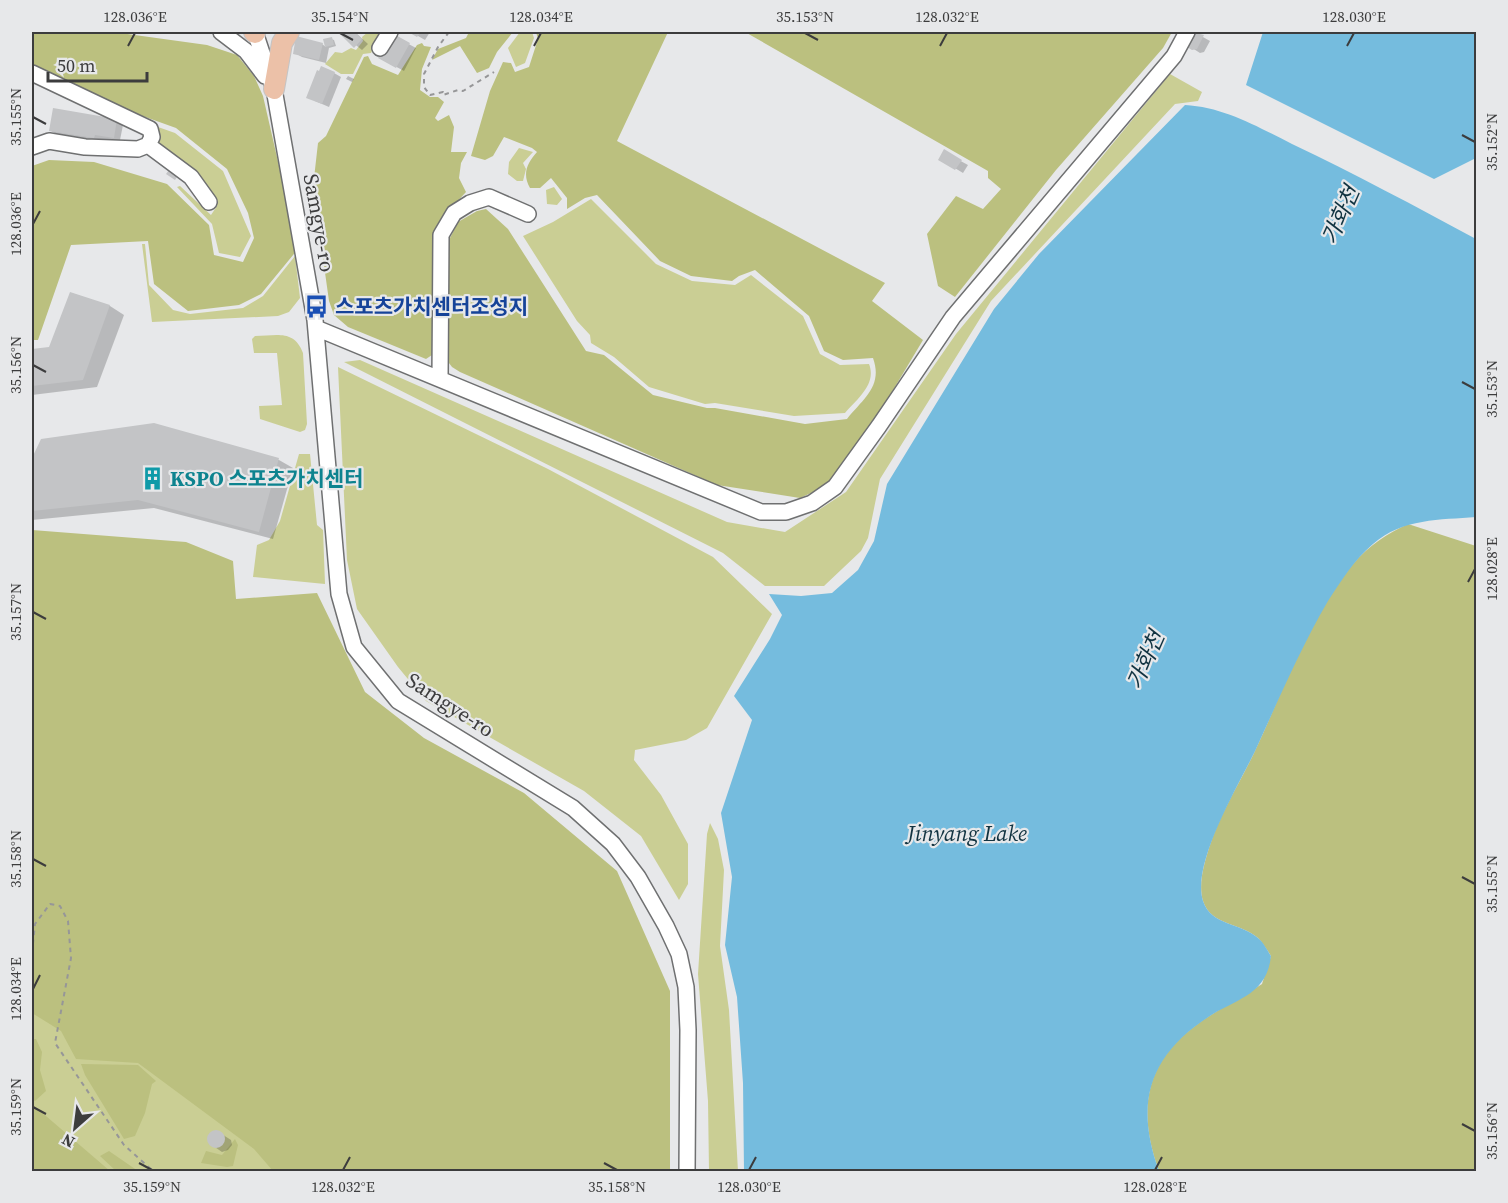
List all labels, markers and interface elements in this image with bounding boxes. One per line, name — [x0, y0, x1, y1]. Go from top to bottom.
text: 128.036°E — [103, 6, 167, 27]
text: 35.154°N — [311, 6, 369, 27]
text: 128.034°E — [509, 6, 573, 27]
text: 35.153°N — [776, 6, 834, 27]
text: 128.032°E — [915, 6, 979, 27]
text: 128.030°E — [1322, 6, 1386, 27]
scale bar — [48, 45, 147, 83]
text: 50 m — [57, 53, 95, 78]
text: 35.155°N — [5, 88, 26, 146]
text: 35.152°N — [1481, 113, 1502, 171]
street label: Samgye-ro — [297, 171, 342, 274]
water label: 가화천 — [1314, 179, 1367, 249]
text: 128.036°E — [5, 192, 26, 256]
place label: 스포츠가치센터조성지 — [335, 292, 528, 321]
bus stop icon: 스포츠가치센터조성지 — [304, 294, 330, 320]
text: 35.156°N — [5, 336, 26, 394]
text: 35.153°N — [1481, 360, 1502, 418]
place label: KSPO 스포츠가치센터 — [170, 464, 363, 493]
building icon: KSPO 스포츠가치센터 — [139, 466, 165, 492]
text: 128.028°E — [1481, 537, 1502, 601]
text: 35.157°N — [5, 583, 26, 641]
water label: 가화천 — [1119, 624, 1172, 694]
street label: Samgye-ro — [401, 665, 500, 744]
water label: Jinyang Lake — [904, 818, 1027, 848]
text: 35.158°N — [5, 830, 26, 888]
text: 35.155°N — [1481, 855, 1502, 913]
text: 128.034°E — [5, 957, 26, 1021]
text: 35.159°N — [5, 1078, 26, 1136]
north arrow — [45, 1098, 105, 1158]
text: 35.156°N — [1481, 1102, 1502, 1160]
text: N — [57, 1129, 78, 1154]
text: 35.159°N — [123, 1176, 181, 1197]
text: 128.032°E — [311, 1176, 375, 1197]
text: 35.158°N — [588, 1176, 646, 1197]
text: 128.030°E — [717, 1176, 781, 1197]
text: 128.028°E — [1123, 1176, 1187, 1197]

